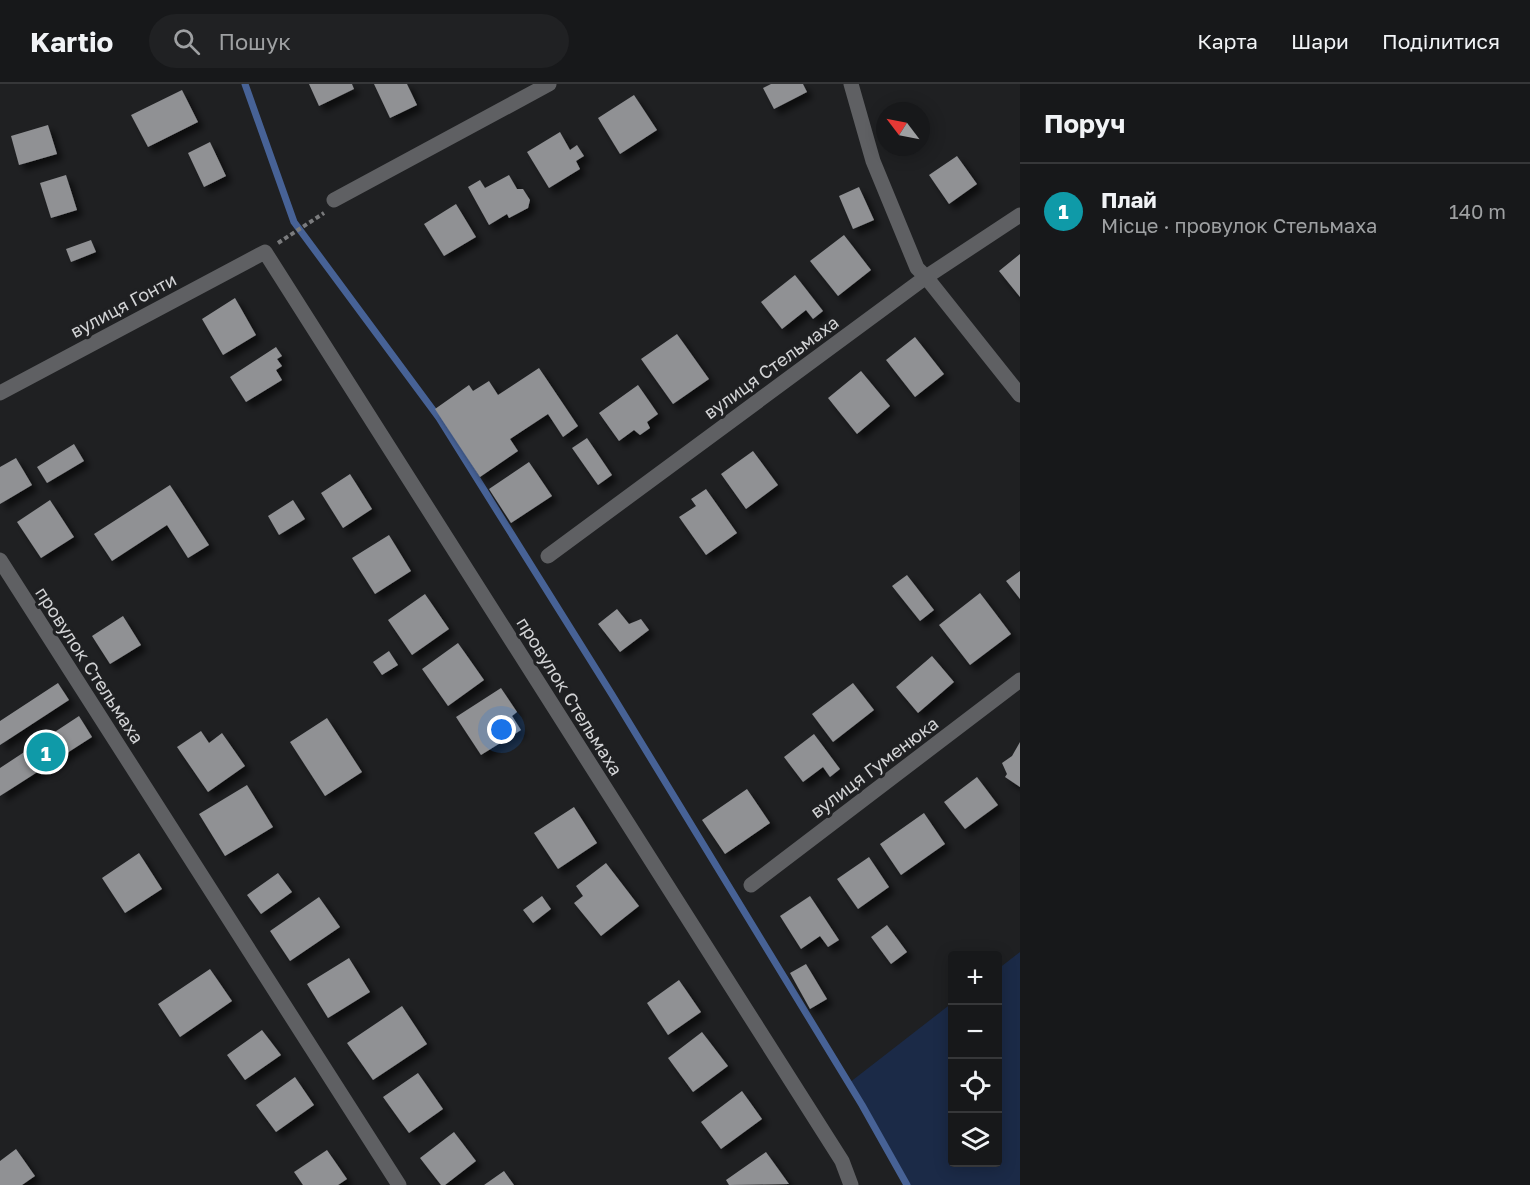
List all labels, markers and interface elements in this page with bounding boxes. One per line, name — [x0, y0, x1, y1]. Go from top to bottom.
search box — [149, 14, 569, 68]
text: Kartio — [30, 25, 113, 58]
icon: search — [170, 25, 203, 58]
text: Пошук — [218, 28, 291, 55]
text: Карта — [1197, 28, 1258, 54]
text: Шари — [1291, 28, 1349, 54]
text: Поділитися — [1382, 28, 1500, 54]
north arrow — [876, 102, 930, 156]
text: Поруч — [1044, 108, 1125, 139]
text: Плай — [1101, 186, 1157, 213]
text: 1 — [1058, 199, 1069, 223]
text: 140 m — [1449, 199, 1506, 223]
text: Місце · провулок Стельмаха — [1101, 213, 1377, 237]
street label: вулиця Гонти — [66, 268, 180, 342]
street label: вулиця Стельмаха — [699, 311, 843, 423]
street label: провулок Стельмаха — [31, 582, 149, 748]
street label: провулок Стельмаха — [512, 613, 628, 779]
street label: вулиця Гуменюка — [806, 712, 942, 822]
your location — [487, 715, 516, 744]
pin: 1 — [26, 730, 66, 774]
map controls — [948, 951, 1002, 1167]
button: + — [948, 951, 1002, 1005]
button: − — [948, 1005, 1002, 1059]
button: locate — [948, 1059, 1002, 1113]
button: layers — [948, 1113, 1002, 1167]

